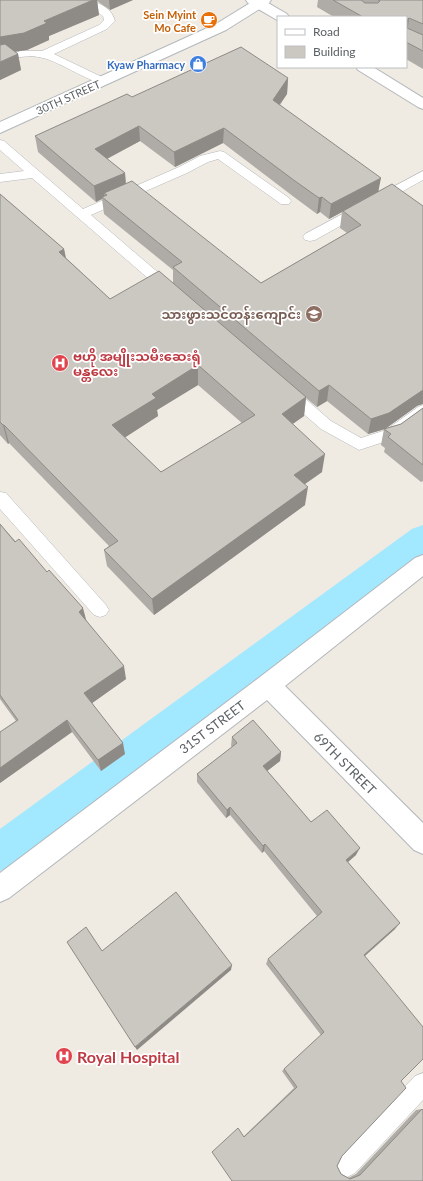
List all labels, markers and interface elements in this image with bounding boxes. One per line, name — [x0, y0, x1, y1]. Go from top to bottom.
place label: Sein Myint Mo Cafe — [143, 8, 197, 34]
cafe icon: Sein Myint Mo Cafe — [199, 10, 219, 30]
legend — [277, 16, 407, 68]
text: Road — [313, 24, 340, 39]
text: Building — [313, 44, 356, 59]
shop icon: Kyaw Pharmacy — [188, 54, 208, 74]
place label: Kyaw Pharmacy — [107, 58, 185, 71]
street label: 30TH STREET — [34, 77, 103, 117]
school or university icon: သားဖွားသင်တန်းကျောင်း — [304, 304, 324, 324]
place label: သားဖွားသင်တန်းကျောင်း — [162, 305, 301, 326]
place label: ဗဟို အမျိုးသမီးဆေးရုံ မန္တလေး — [73, 348, 201, 382]
hospital icon: ဗဟို အမျိုးသမီးဆေးရုံ မန္တလေး — [50, 353, 70, 373]
street label: 31ST STREET — [176, 697, 248, 757]
street label: 69TH STREET — [311, 729, 380, 798]
hospital icon: Royal Hospital — [54, 1046, 74, 1066]
place label: Royal Hospital — [77, 1047, 179, 1066]

